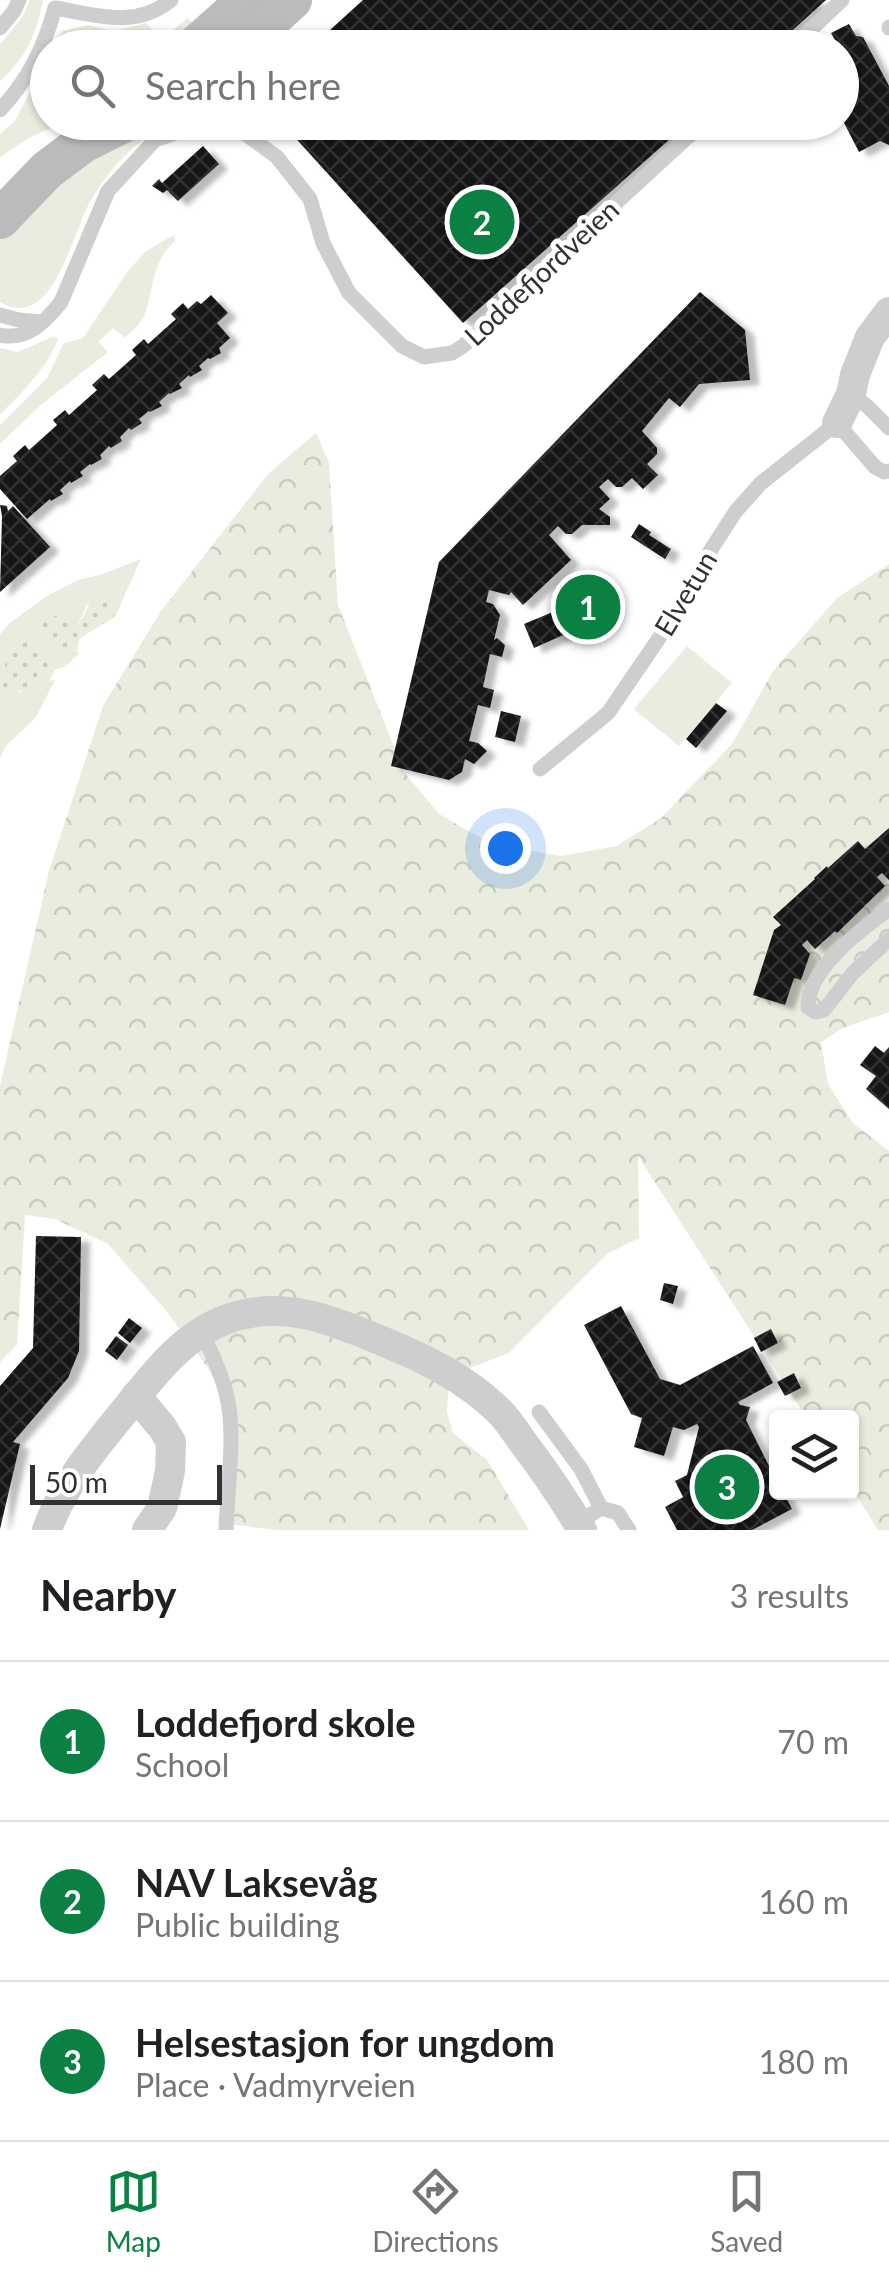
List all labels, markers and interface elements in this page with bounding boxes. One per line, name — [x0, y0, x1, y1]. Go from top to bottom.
search box — [30, 30, 859, 140]
icon: search — [65, 58, 120, 113]
text: Search here — [145, 62, 341, 108]
pin: 2 — [450, 184, 514, 260]
street label: Loddefjordveien — [457, 192, 625, 352]
street label: Elvetun — [647, 545, 723, 641]
pin: 1 — [556, 570, 620, 644]
your location — [480, 823, 531, 874]
map controls — [769, 1410, 859, 1500]
button: layers — [769, 1410, 859, 1500]
pin: 3 — [694, 1450, 760, 1524]
scale bar — [30, 1460, 222, 1504]
text: 50 m — [45, 1465, 108, 1499]
text: Nearby — [40, 1570, 177, 1620]
text: 3 results — [730, 1576, 849, 1615]
text: Loddefjord skole — [135, 1699, 415, 1745]
text: 1 — [63, 1722, 82, 1761]
text: 70 m — [777, 1722, 849, 1761]
text: School — [135, 1745, 229, 1784]
text: NAV Laksevåg — [135, 1859, 377, 1905]
text: 2 — [63, 1882, 82, 1921]
text: 160 m — [759, 1882, 849, 1921]
text: Public building — [135, 1905, 340, 1944]
text: Helsestasjon for ungdom — [135, 2019, 555, 2065]
text: 3 — [63, 2042, 82, 2081]
text: 180 m — [759, 2042, 849, 2081]
text: Place · Vadmyrveien — [135, 2065, 416, 2104]
tab: Map — [106, 2164, 161, 2258]
tab: Directions — [372, 2164, 499, 2258]
tab: Saved — [710, 2164, 783, 2258]

